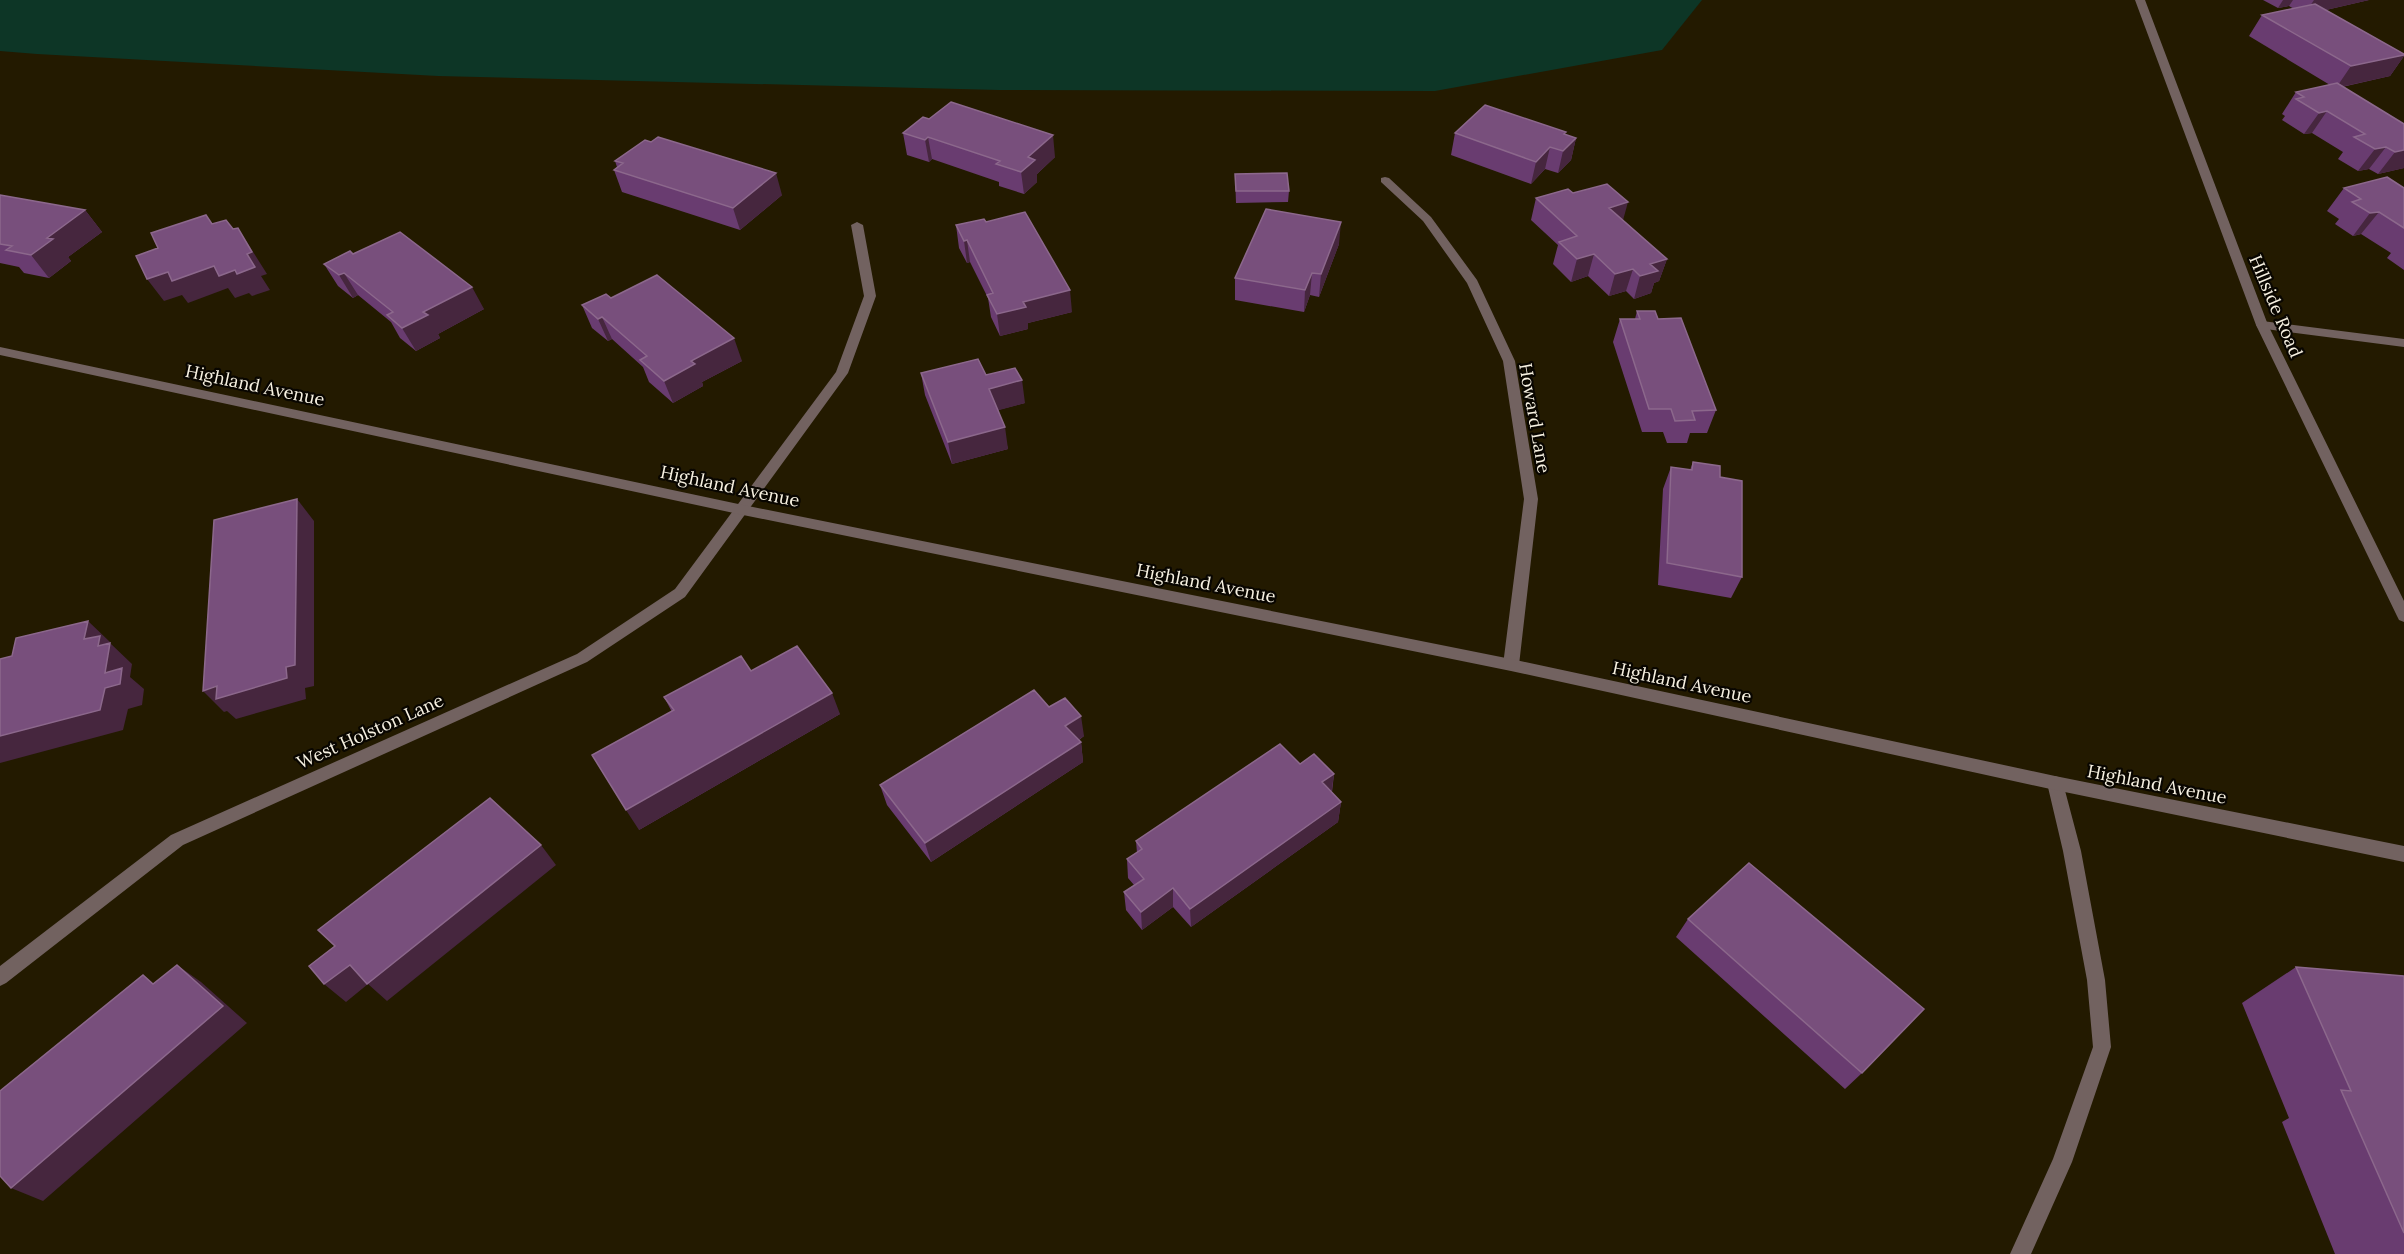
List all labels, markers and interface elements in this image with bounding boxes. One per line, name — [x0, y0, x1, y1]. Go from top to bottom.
street label: Hillside Road — [2244, 251, 2308, 361]
street label: Highland Avenue — [183, 359, 327, 411]
street label: Howard Lane — [1514, 361, 1556, 475]
street label: Highland Avenue — [658, 460, 802, 512]
street label: Highland Avenue — [1134, 558, 1278, 608]
street label: Highland Avenue — [1610, 656, 1754, 708]
street label: West Holston Lane — [293, 688, 447, 774]
street label: Highland Avenue — [2085, 759, 2229, 809]

